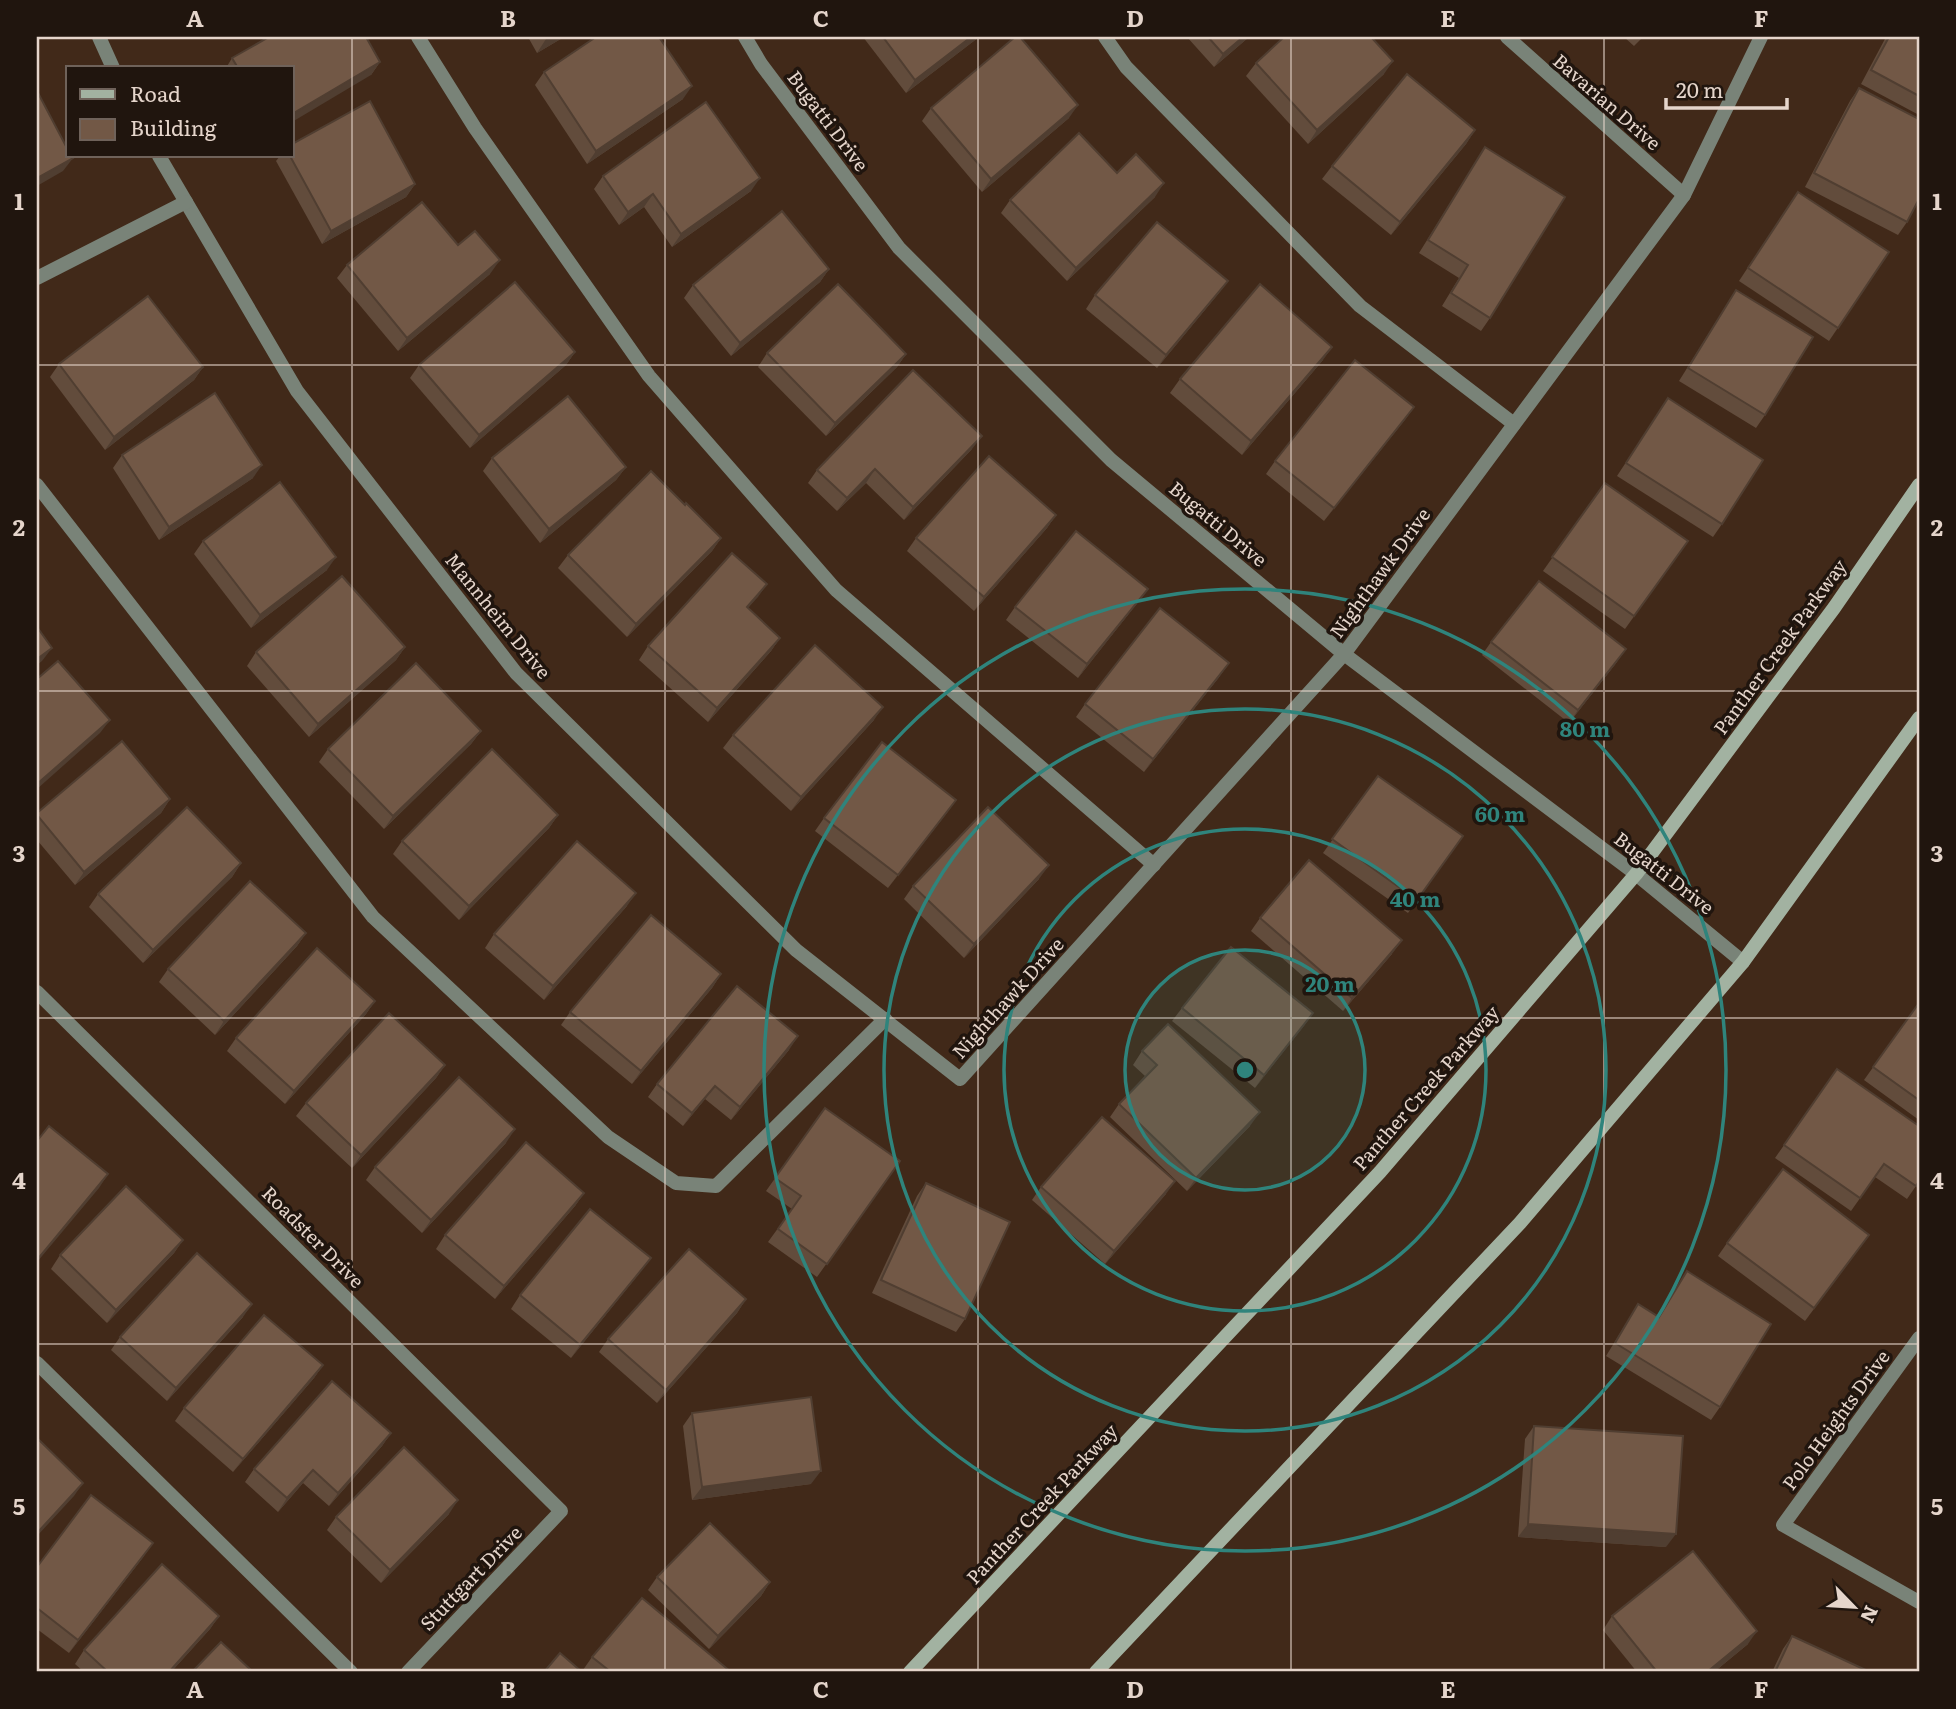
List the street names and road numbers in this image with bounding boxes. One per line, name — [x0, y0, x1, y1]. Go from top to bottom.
street label: Bavarian Drive — [1548, 46, 1668, 156]
street label: Bugatti Drive — [781, 64, 876, 177]
street label: Bugatti Drive — [1164, 474, 1274, 573]
street label: Nighthawk Drive — [1322, 501, 1436, 643]
street label: Mannheim Drive — [439, 547, 558, 684]
street label: Panther Creek Parkway — [1706, 553, 1852, 740]
street label: Bugatti Drive — [1609, 824, 1721, 920]
street label: Nighthawk Drive — [945, 930, 1070, 1064]
street label: Panther Creek Parkway — [1346, 999, 1505, 1176]
street label: Roadster Drive — [256, 1179, 371, 1294]
street label: Polo Heights Drive — [1775, 1343, 1896, 1495]
street label: Panther Creek Parkway — [959, 1417, 1123, 1590]
street label: Stuttgart Drive — [413, 1518, 528, 1636]

